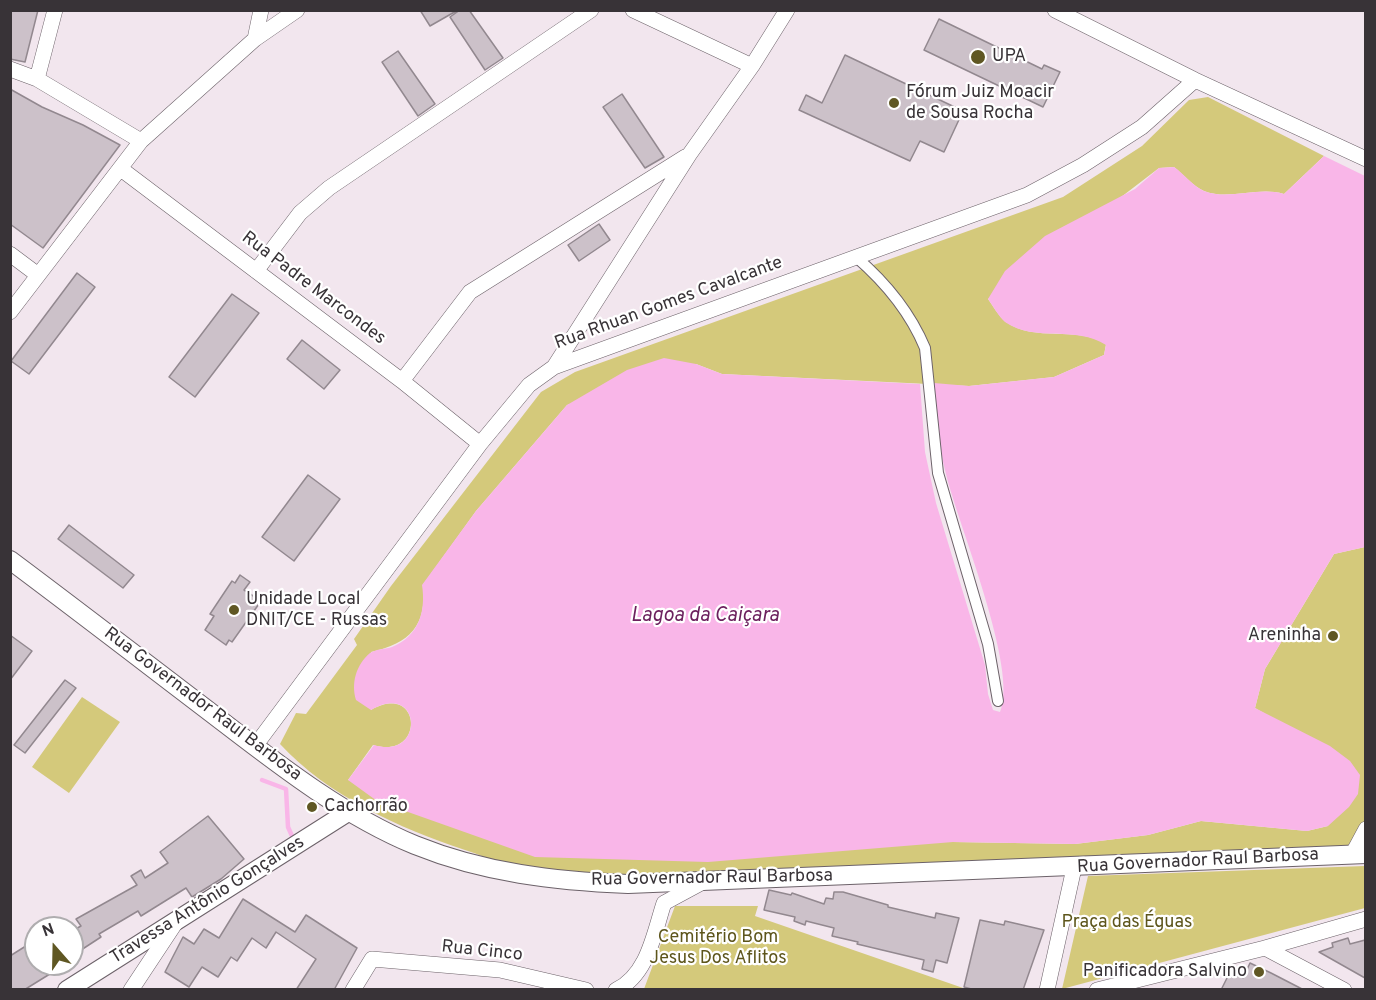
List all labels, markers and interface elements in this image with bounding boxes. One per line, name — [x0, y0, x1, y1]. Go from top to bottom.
place label: UPA — [992, 46, 1026, 68]
marker: UPA — [969, 48, 987, 66]
place label: Fórum Juiz Moacir de Sousa Rocha — [906, 82, 1054, 124]
marker: Fórum Juiz Moacir de Sousa Rocha — [887, 96, 901, 110]
street label: Rua Padre Marcondes — [237, 228, 389, 350]
street label: Rua Rhuan Gomes Cavalcante — [552, 253, 786, 355]
place label: Unidade Local DNIT/CE - Russas — [246, 589, 387, 632]
marker: Unidade Local DNIT/CE - Russas — [227, 603, 241, 617]
water label: Lagoa da Caiçara — [631, 605, 779, 629]
street label: Rua Governador Raul Barbosa — [99, 624, 305, 786]
place label: Areninha — [1248, 625, 1321, 647]
marker: Areninha — [1326, 629, 1340, 643]
place label: Cachorrão — [324, 796, 408, 818]
marker: Cachorrão — [305, 800, 319, 814]
street label: Travessa Antônio Gonçalves — [107, 832, 309, 970]
street label: Rua Governador Raul Barbosa — [1077, 845, 1319, 879]
street label: Rua Governador Raul Barbosa — [591, 866, 833, 892]
park label: Praça das Éguas — [1062, 912, 1192, 934]
north arrow — [24, 916, 84, 976]
text: N — [40, 920, 57, 942]
park label: Cemitério Bom Jesus Dos Aflitos — [649, 927, 787, 970]
street label: Rua Cinco — [440, 937, 524, 967]
place label: Panificadora Salvino — [1083, 961, 1247, 983]
marker: Panificadora Salvino — [1252, 965, 1266, 979]

